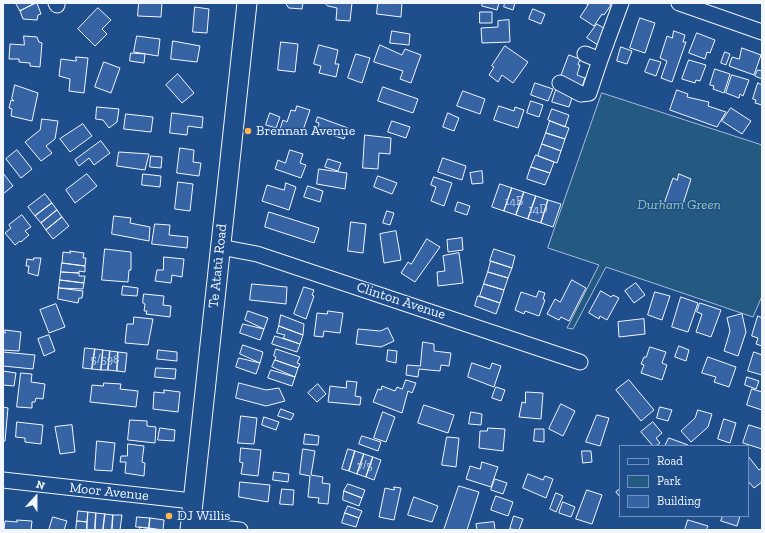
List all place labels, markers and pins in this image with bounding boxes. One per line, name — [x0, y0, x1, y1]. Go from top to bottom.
place label: Brennan Avenue — [256, 123, 355, 139]
marker: Brennan Avenue — [243, 126, 253, 136]
place label: DJ Willis — [177, 508, 230, 524]
marker: DJ Willis — [164, 511, 174, 521]

